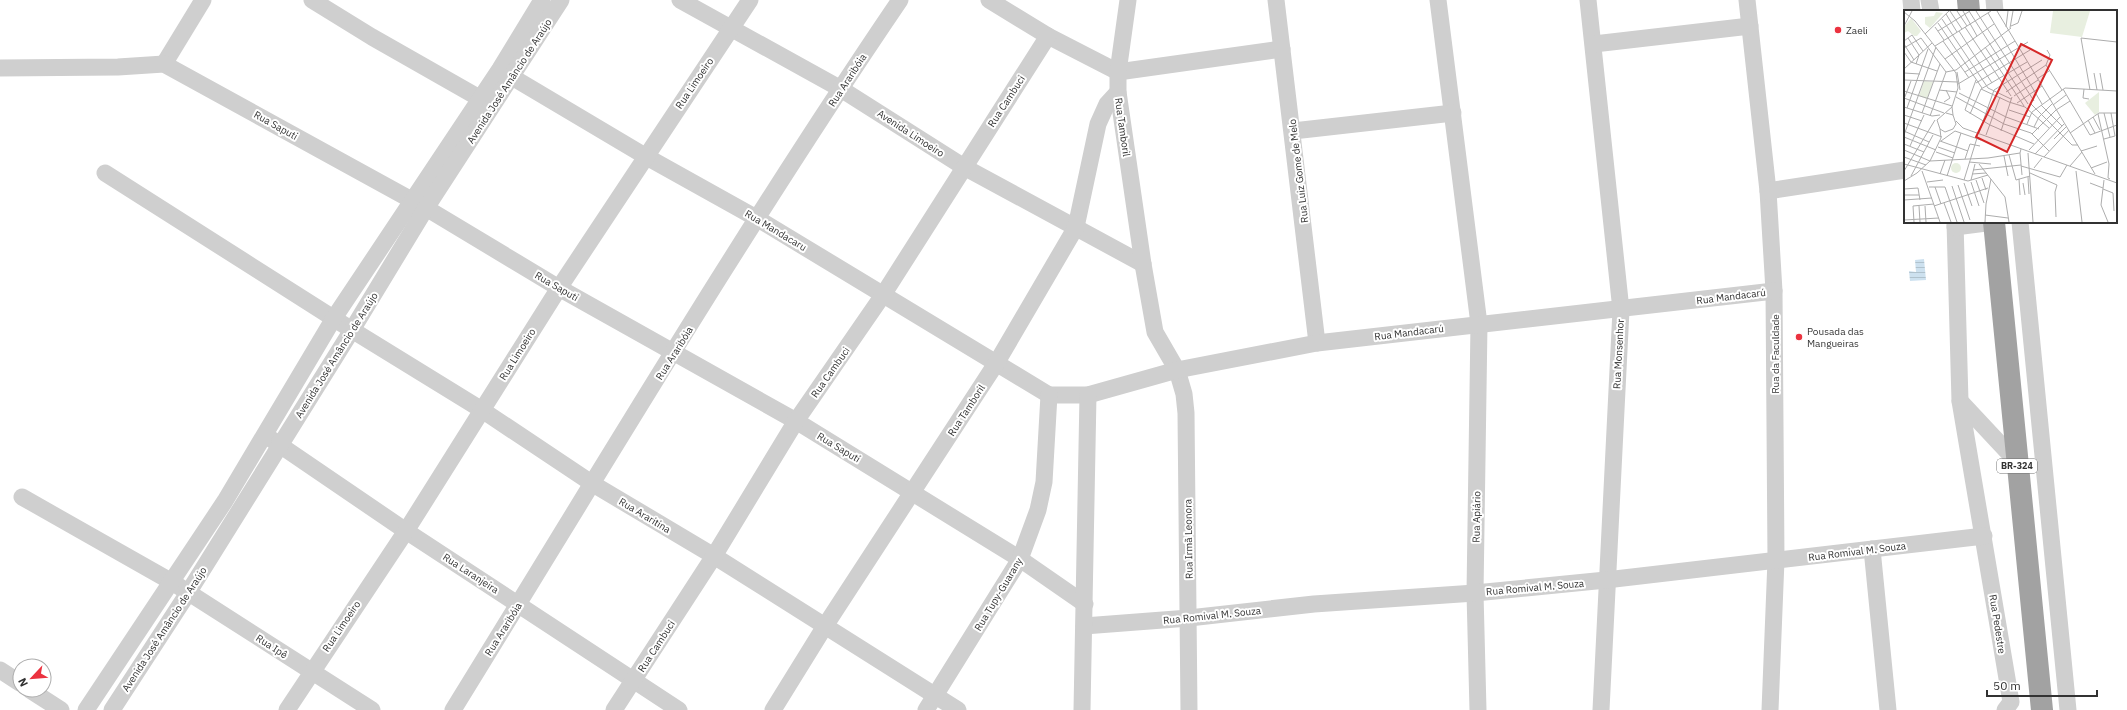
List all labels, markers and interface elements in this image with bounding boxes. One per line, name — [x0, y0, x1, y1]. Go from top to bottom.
inset map — [1904, 10, 2117, 223]
street label: Avenida José Amâncio de Araújo — [464, 16, 555, 146]
place label: Zaeli — [1846, 24, 1868, 37]
marker: Zaeli — [1833, 25, 1843, 35]
street label: Rua Araribóia — [825, 51, 870, 109]
street label: Rua Limoeiro — [673, 55, 716, 111]
street label: Rua Cambuci — [985, 73, 1028, 130]
street label: Rua Tamboril — [1112, 97, 1133, 158]
street label: Avenida Limoeiro — [875, 107, 947, 160]
street label: Rua Saputi — [251, 108, 300, 143]
street label: Rua Luiz Gome de Melo — [1286, 118, 1311, 224]
street label: Rua Mandacaru — [742, 207, 809, 254]
street label: Rua Saputi — [533, 269, 581, 304]
street label: Rua Mandacarú — [1696, 286, 1766, 307]
street label: Avenida José Amâncio de Araújo — [292, 290, 381, 421]
street label: Rua da Faculdade — [1769, 314, 1782, 394]
street label: Rua Monsenhor — [1610, 318, 1627, 389]
street label: Rua Mandacarú — [1374, 322, 1444, 343]
street label: Rua Araribóia — [653, 324, 696, 382]
place label: Pousada das Mangueiras — [1807, 325, 1864, 350]
street label: Rua Limoeiro — [496, 326, 539, 383]
marker: Pousada das Mangueiras — [1794, 332, 1804, 342]
street label: Rua Cambuci — [808, 344, 853, 400]
street label: Rua Tamboril — [945, 382, 988, 439]
street label: Rua Saputi — [815, 429, 863, 465]
road number: BR-324 — [1997, 459, 2037, 473]
street label: Rua Apiário — [1470, 491, 1483, 543]
street label: Rua Araritina — [616, 495, 674, 536]
street label: Rua Irmã Leonora — [1181, 498, 1196, 579]
street label: Rua Romival M. Souza — [1807, 539, 1907, 564]
street label: Rua Laranjeira — [440, 550, 502, 597]
street label: Rua Tupy-Guarany — [971, 555, 1025, 633]
street label: Avenida José Amâncio de Araújo — [119, 564, 210, 694]
street label: Rua Romival M. Souza — [1485, 577, 1585, 598]
street label: Rua Pedestre — [1986, 594, 2009, 655]
street label: Rua Limoeiro — [320, 598, 363, 654]
street label: Rua Araribóia — [482, 600, 525, 658]
street label: Rua Romival M. Souza — [1162, 604, 1262, 627]
street label: Rua Cambuci — [635, 618, 678, 675]
street label: Rua Ipê — [253, 631, 290, 662]
north arrow — [12, 658, 52, 698]
scale bar — [1987, 672, 2097, 698]
text: N — [15, 676, 31, 689]
text: 50 m — [1993, 678, 2021, 693]

